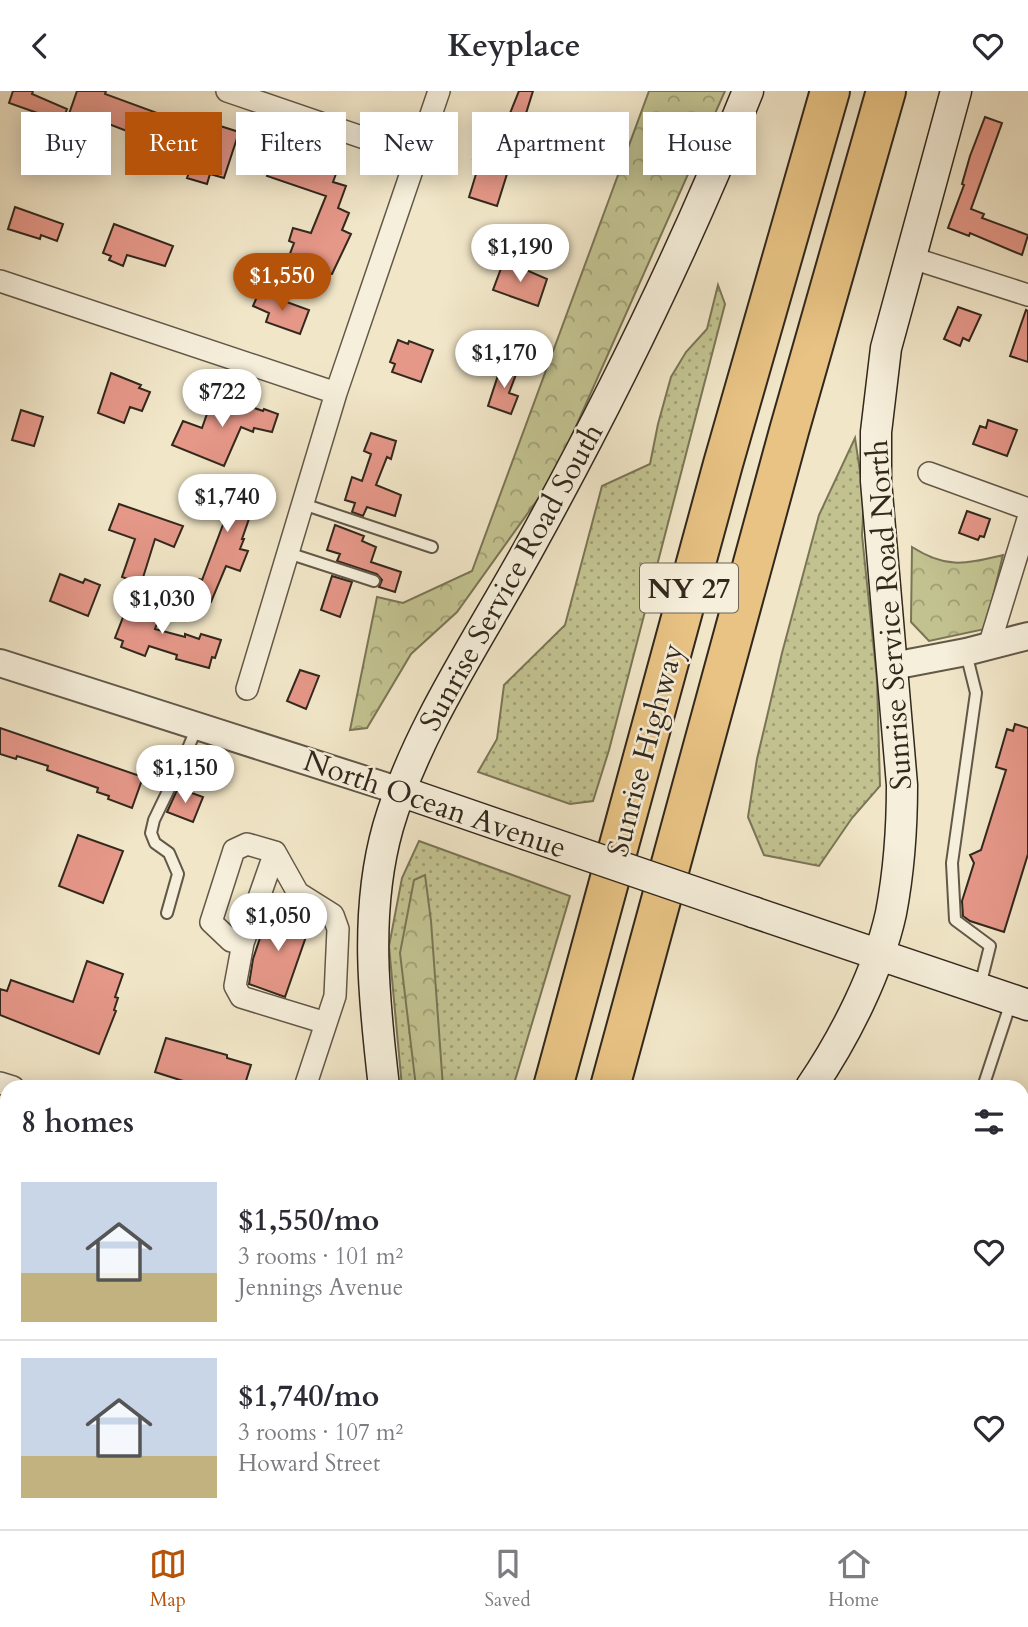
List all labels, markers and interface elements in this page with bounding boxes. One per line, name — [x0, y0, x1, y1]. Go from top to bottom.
text: Keyplace — [447, 24, 581, 68]
icon: back — [21, 27, 59, 65]
icon: heart — [969, 27, 1007, 65]
chip: Buy — [21, 112, 111, 175]
chip: Rent — [125, 112, 222, 175]
chip: Filters — [236, 112, 346, 175]
chip: New — [360, 112, 458, 175]
chip: Apartment — [472, 112, 629, 175]
chip: House — [643, 112, 756, 175]
pin: $1,190 — [463, 225, 577, 284]
text: $1,190 — [487, 231, 553, 262]
pin: $1,550 — [225, 253, 339, 313]
text: $1,550 — [249, 260, 315, 291]
pin: $1,170 — [447, 331, 561, 390]
text: $1,170 — [471, 337, 537, 368]
pin: $722 — [181, 369, 263, 429]
text: $722 — [198, 376, 246, 407]
street label: Sunrise Service Road South — [410, 416, 613, 738]
street label: Sunrise Service Road North — [857, 438, 922, 791]
pin: $1,740 — [170, 475, 284, 534]
text: $1,740 — [194, 481, 260, 512]
road number: NY 27 — [640, 563, 738, 613]
pin: $1,030 — [105, 577, 219, 636]
text: $1,030 — [129, 583, 195, 614]
street label: Sunrise Highway — [597, 639, 694, 861]
street label: North Ocean Avenue — [298, 740, 572, 869]
pin: $1,150 — [128, 745, 242, 805]
text: $1,150 — [152, 752, 218, 783]
pin: $1,050 — [221, 893, 335, 953]
text: $1,050 — [245, 900, 311, 931]
text: 8 homes — [21, 1102, 134, 1143]
icon: filters — [970, 1103, 1008, 1141]
text: $1,550/mo — [238, 1200, 379, 1241]
icon: home — [77, 1210, 161, 1294]
icon: heart — [970, 1233, 1008, 1271]
text: 3 rooms · 101 m² — [238, 1241, 403, 1272]
text: Jennings Avenue — [238, 1272, 403, 1303]
text: $1,740/mo — [238, 1376, 379, 1417]
icon: home — [77, 1386, 161, 1470]
icon: heart — [970, 1409, 1008, 1447]
text: 3 rooms · 107 m² — [238, 1417, 403, 1448]
text: Howard Street — [238, 1448, 380, 1479]
tab: Map — [149, 1545, 187, 1613]
tab: Saved — [485, 1545, 531, 1613]
tab: Home — [828, 1545, 879, 1613]

